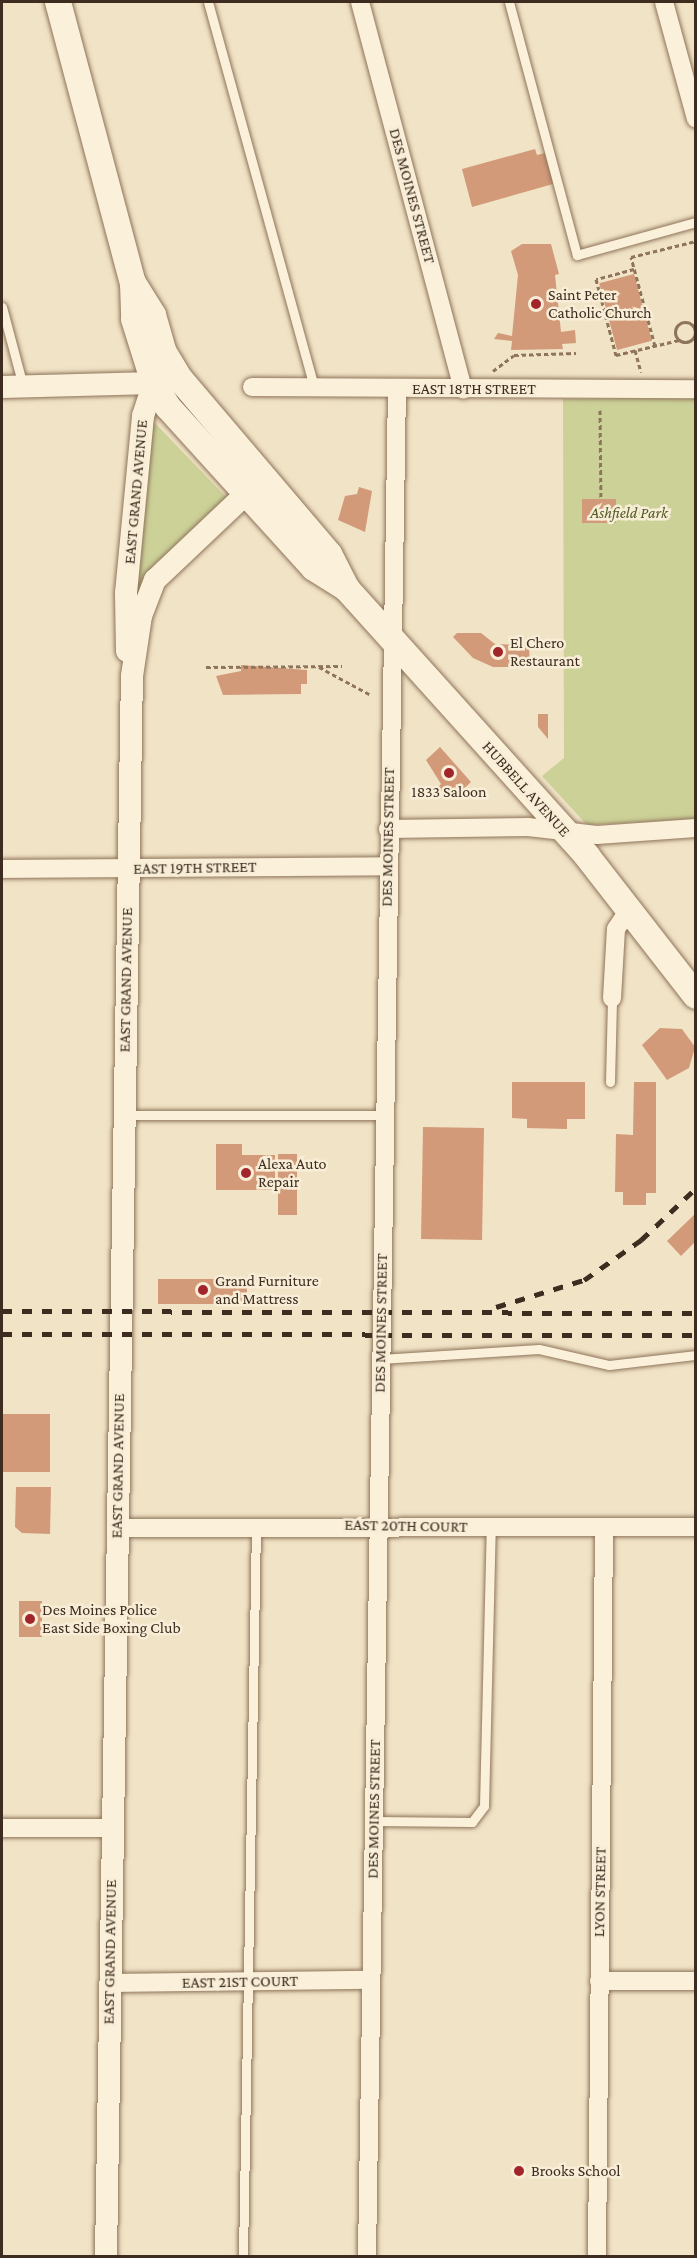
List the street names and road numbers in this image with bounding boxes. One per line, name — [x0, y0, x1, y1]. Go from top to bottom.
street label: DES MOINES STREET — [385, 126, 439, 266]
street label: EAST 18TH STREET — [412, 379, 536, 399]
street label: EAST GRAND AVENUE — [120, 419, 152, 565]
street label: HUBBELL AVENUE — [478, 737, 574, 841]
street label: DES MOINES STREET — [377, 767, 399, 907]
street label: EAST 19TH STREET — [133, 857, 257, 879]
street label: EAST GRAND AVENUE — [115, 907, 137, 1053]
street label: DES MOINES STREET — [370, 1253, 392, 1393]
street label: EAST GRAND AVENUE — [107, 1393, 129, 1539]
street label: EAST 20TH COURT — [344, 1515, 468, 1537]
street label: DES MOINES STREET — [363, 1739, 385, 1879]
street label: LYON STREET — [590, 1847, 610, 1937]
street label: EAST GRAND AVENUE — [99, 1879, 121, 2025]
street label: EAST 21ST COURT — [182, 1971, 298, 1993]

